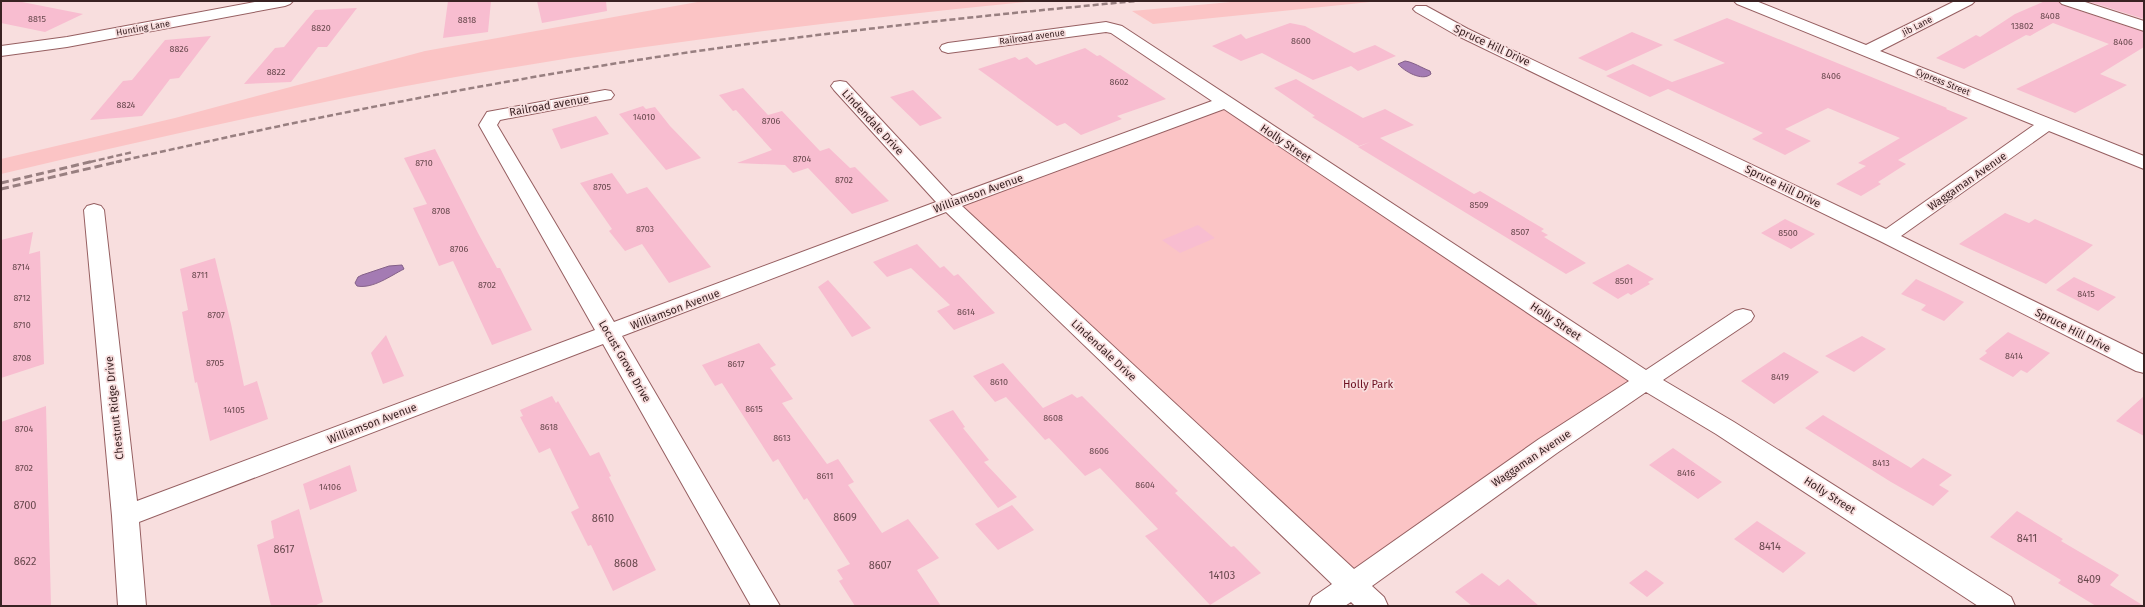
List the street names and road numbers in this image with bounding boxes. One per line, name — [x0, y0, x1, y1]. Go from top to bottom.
street label: Jib Lane — [1900, 14, 1934, 38]
street label: Hunting Lane — [115, 18, 171, 38]
street label: Spruce Hill Drive — [1451, 22, 1532, 69]
street label: Railroad avenue — [999, 27, 1065, 47]
street label: Cypress Street — [1914, 67, 1972, 98]
street label: Lindendale Drive — [839, 87, 906, 158]
street label: Railroad avenue — [508, 92, 590, 119]
street label: Holly Street — [1258, 122, 1314, 165]
street label: Waggaman Avenue — [1925, 149, 2009, 213]
street label: Spruce Hill Drive — [1743, 162, 1823, 210]
street label: Williamson Avenue — [932, 171, 1025, 216]
street label: Williamson Avenue — [629, 286, 722, 332]
street label: Holly Street — [1528, 300, 1584, 343]
street label: Spruce Hill Drive — [2033, 306, 2113, 355]
street label: Lindendale Drive — [1068, 317, 1139, 384]
street label: Locust Grove Drive — [596, 318, 653, 405]
street label: Chestnut Ridge Drive — [103, 356, 126, 460]
street label: Williamson Avenue — [326, 400, 419, 446]
street label: Waggaman Avenue — [1489, 427, 1574, 490]
street label: Holly Street — [1802, 474, 1858, 517]

